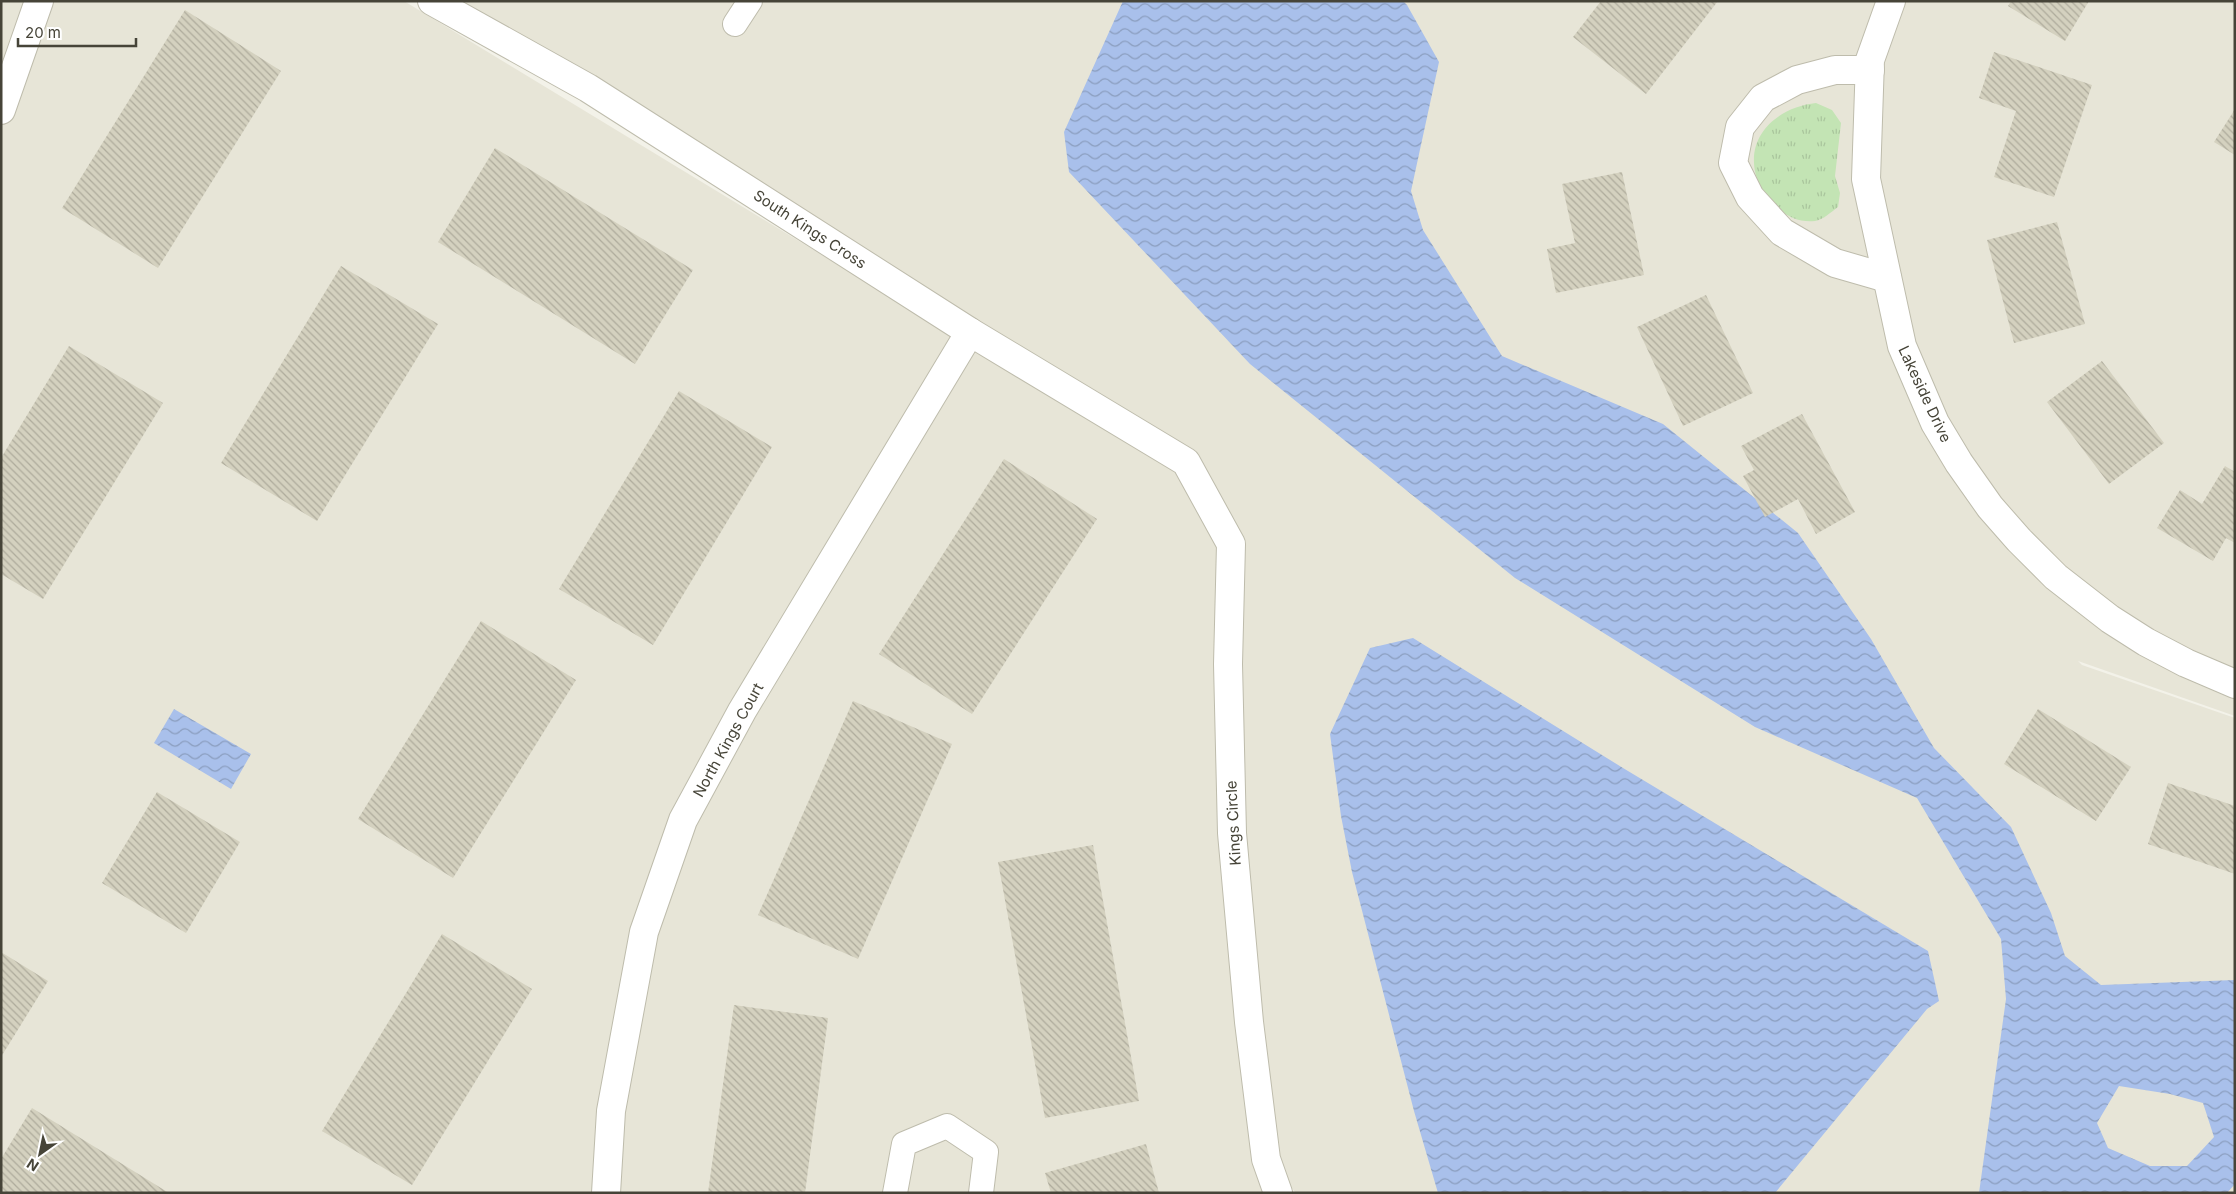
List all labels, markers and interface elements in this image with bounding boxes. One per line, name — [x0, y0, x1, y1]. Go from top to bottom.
scale bar — [18, 15, 135, 47]
text: 20 m — [25, 23, 61, 42]
street label: South Kings Cross — [750, 185, 870, 273]
street label: Lakeside Drive — [1894, 343, 1956, 445]
street label: North Kings Court — [689, 679, 767, 801]
street label: Kings Circle — [1221, 780, 1245, 866]
north arrow — [15, 1129, 65, 1179]
text: N — [24, 1155, 42, 1175]

